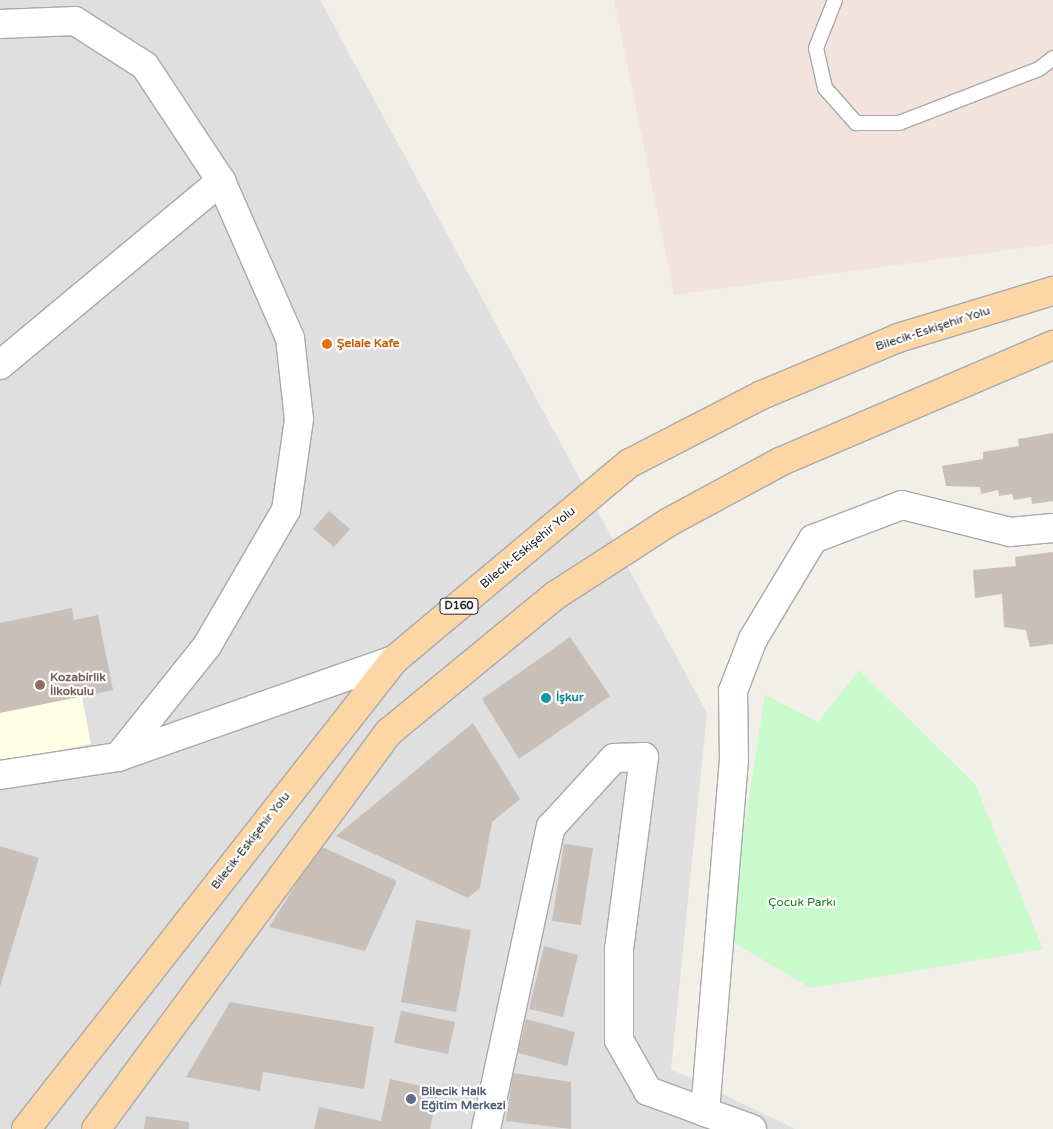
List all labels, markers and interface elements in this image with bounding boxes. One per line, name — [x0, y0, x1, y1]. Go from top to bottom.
street label: Bilecik-Eskişehir Yolu — [874, 304, 992, 354]
place label: Şelale Kafe — [337, 337, 399, 351]
marker: Şelale Kafe — [321, 338, 333, 350]
street label: Bilecik-Eskişehir Yolu — [478, 504, 578, 592]
road number: D160 — [439, 598, 479, 614]
place label: Kozabirlik İlkokulu — [50, 671, 106, 699]
marker: Kozabirlik İlkokulu — [34, 679, 46, 691]
place label: İşkur — [556, 691, 583, 705]
marker: İşkur — [540, 692, 552, 704]
street label: Bilecik-Eskişehir Yolu — [209, 789, 293, 893]
park label: Çocuk Parkı — [768, 896, 836, 910]
place label: Bilecik Halk Eğitim Merkezi — [421, 1085, 506, 1113]
marker: Bilecik Halk Eğitim Merkezi — [405, 1093, 417, 1105]

